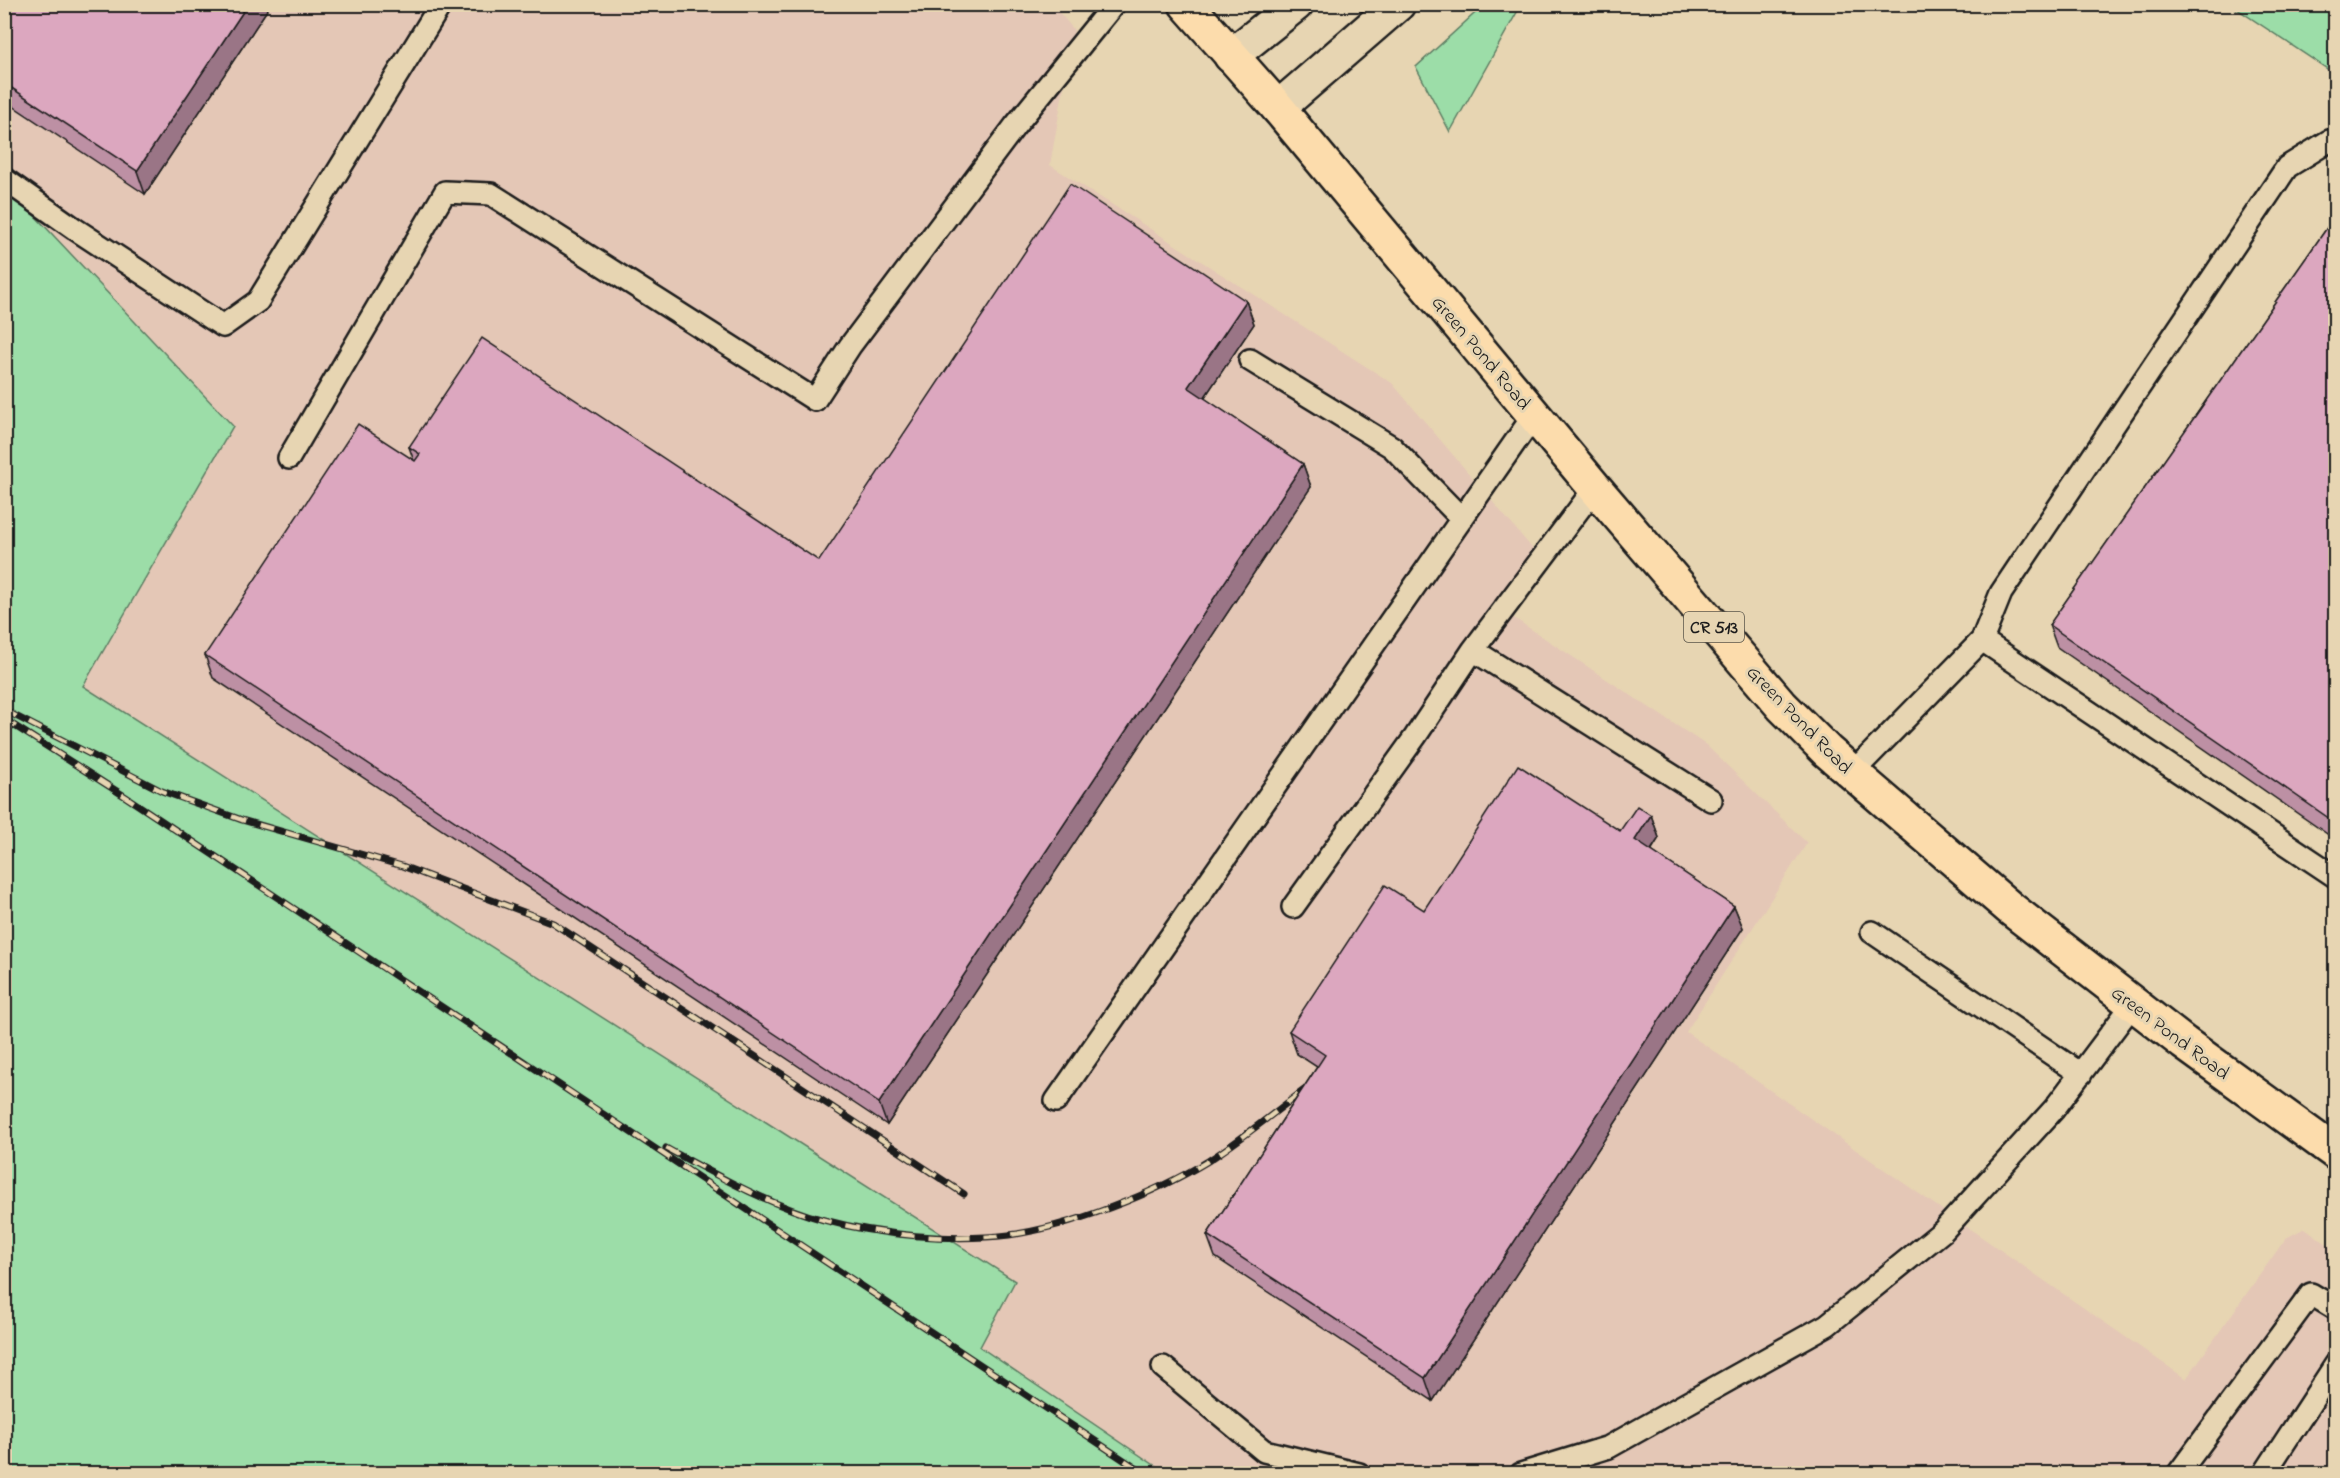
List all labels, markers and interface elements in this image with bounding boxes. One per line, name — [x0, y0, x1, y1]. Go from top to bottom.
street label: Green Pond Road — [1423, 290, 1537, 417]
road number: CR 513 — [1684, 612, 1744, 642]
street label: Green Pond Road — [1738, 660, 1858, 782]
street label: Green Pond Road — [2104, 980, 2235, 1088]

